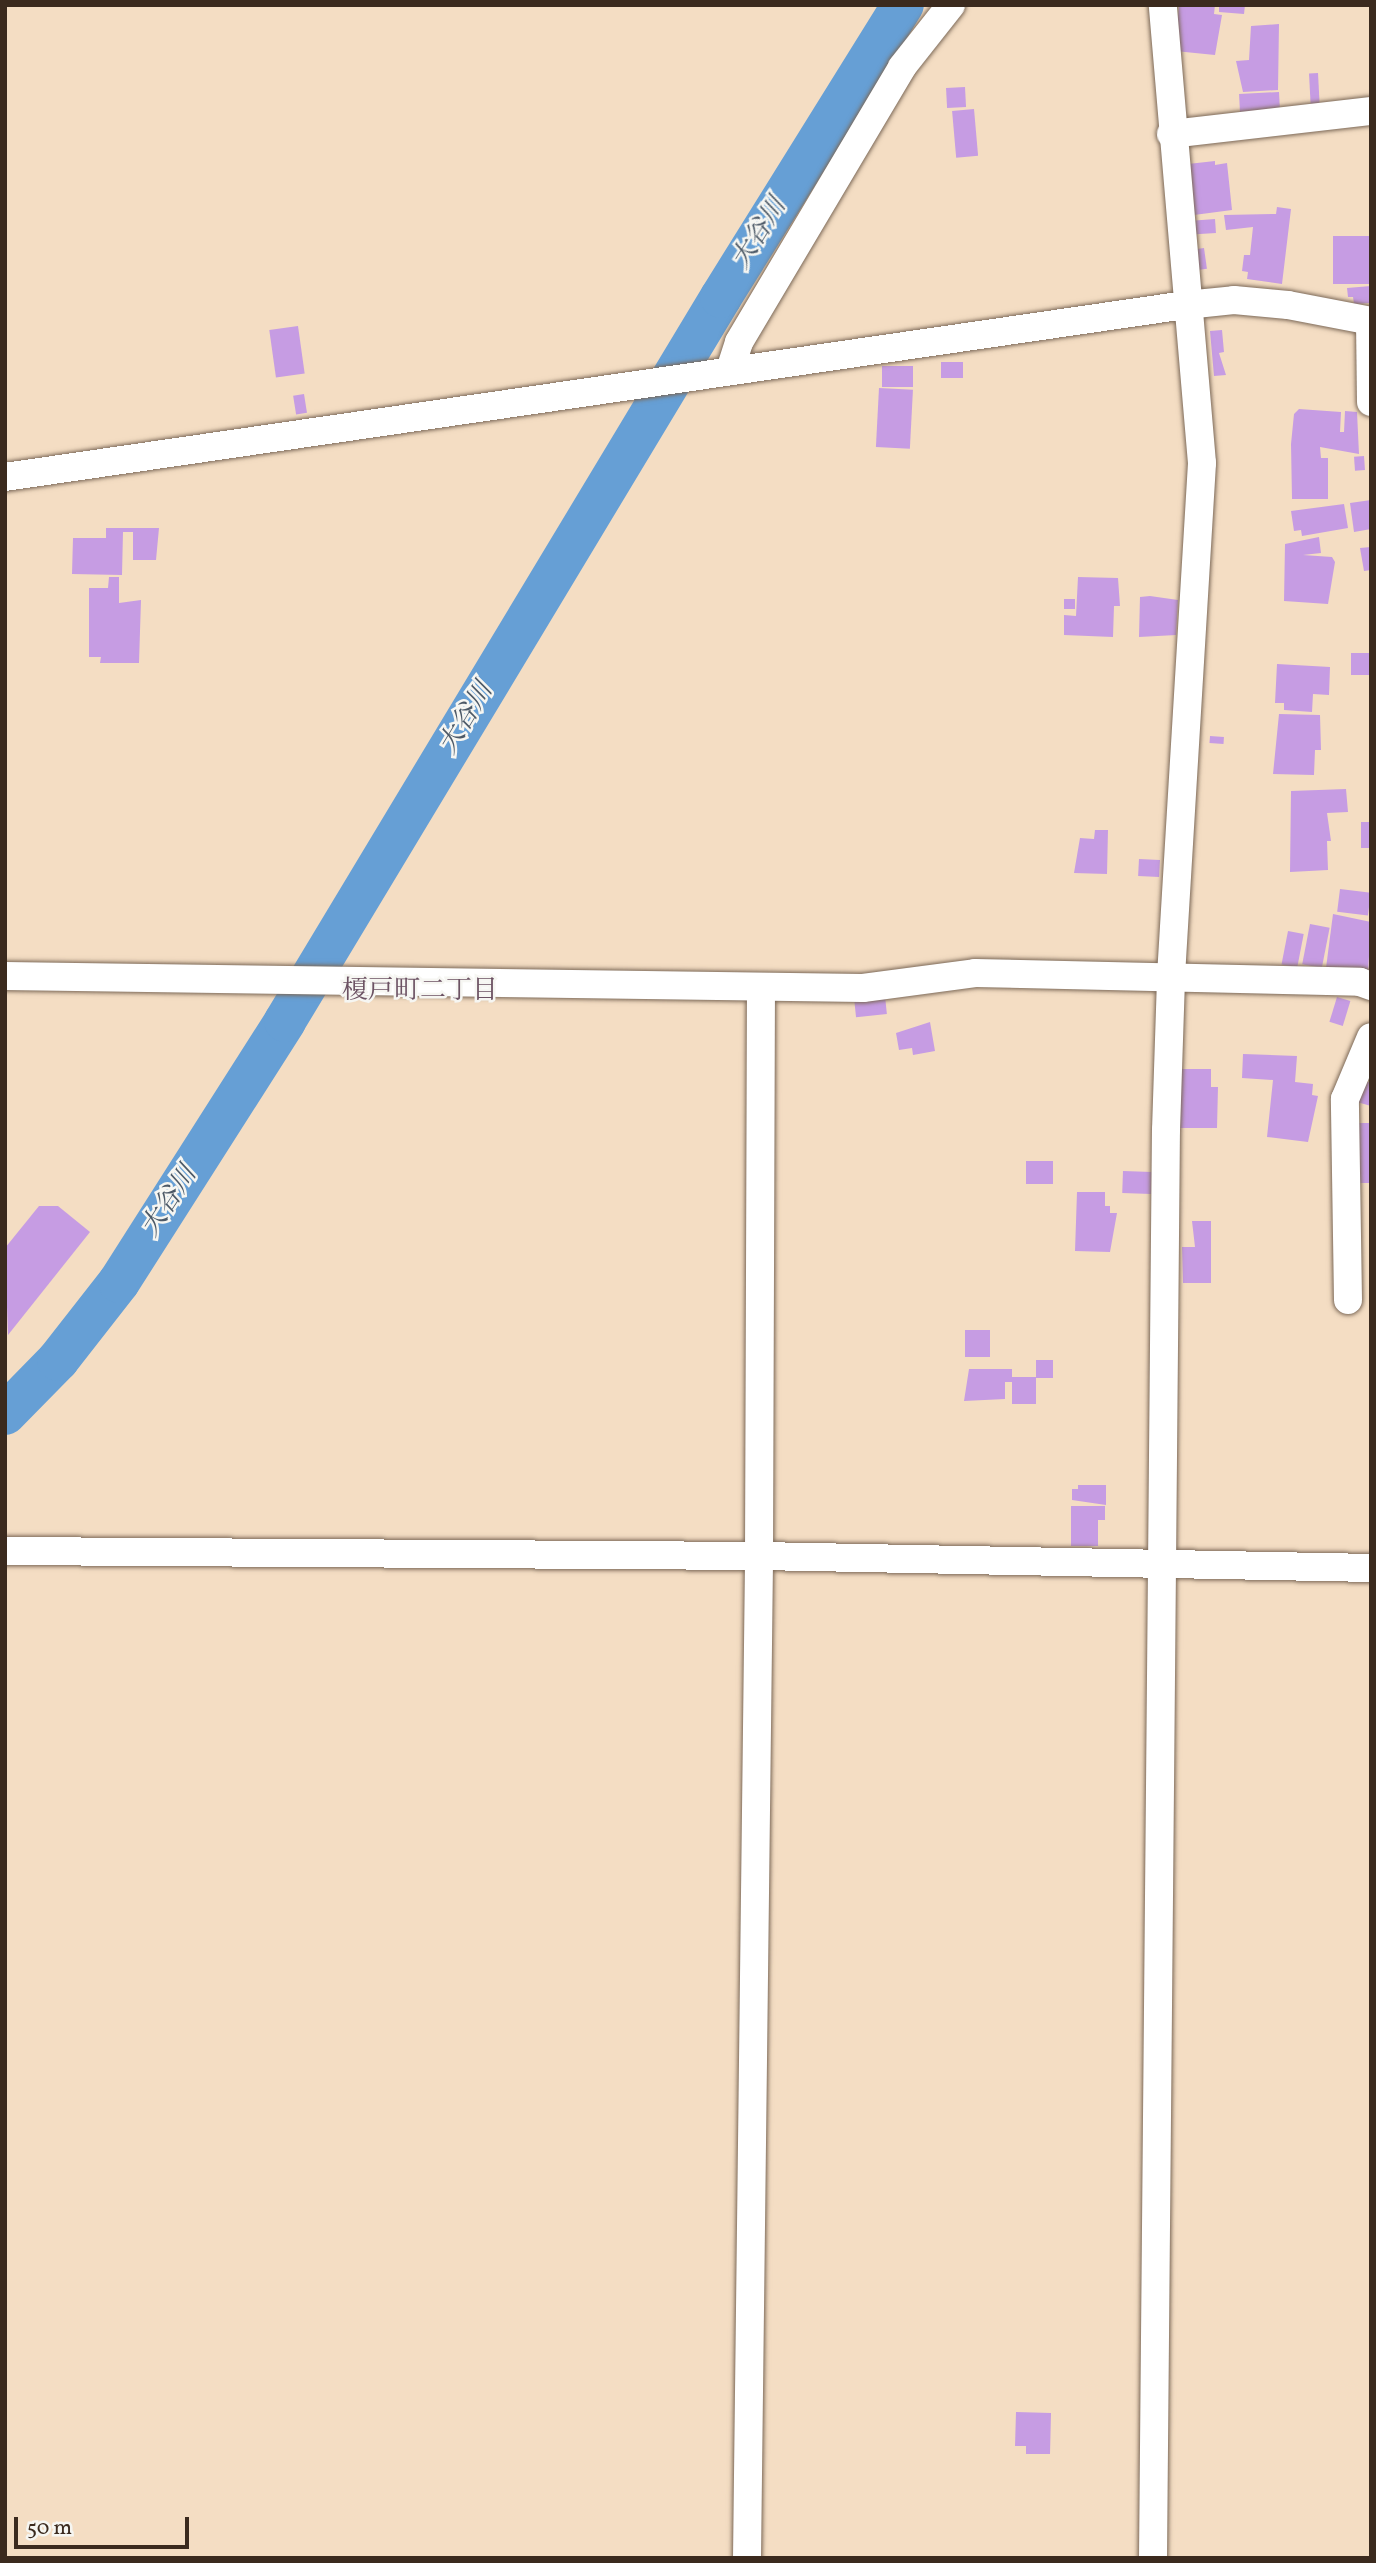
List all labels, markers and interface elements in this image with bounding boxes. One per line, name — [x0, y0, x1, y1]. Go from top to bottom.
water label: 大谷川 — [726, 193, 794, 275]
water label: 大谷川 — [434, 678, 500, 760]
district label: 榎戸町二丁目 — [342, 976, 498, 1008]
water label: 大谷川 — [136, 1161, 204, 1243]
scale bar — [18, 2504, 192, 2548]
text: 50 m — [27, 2514, 72, 2543]

